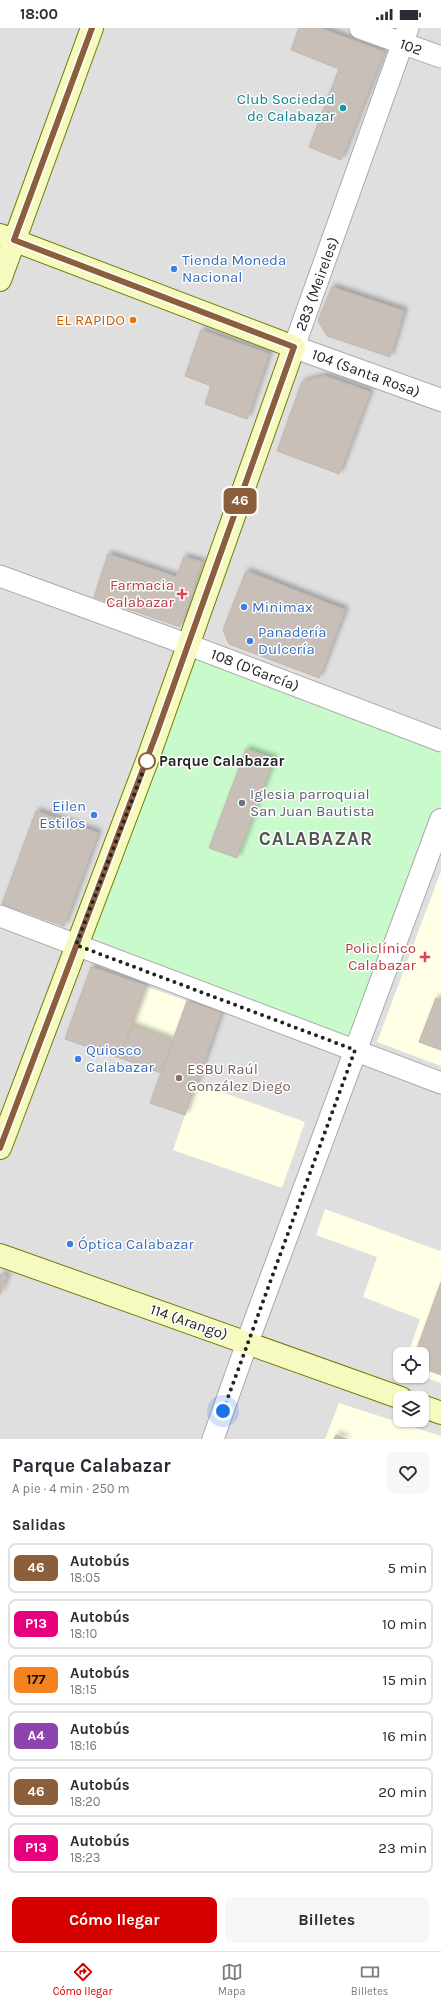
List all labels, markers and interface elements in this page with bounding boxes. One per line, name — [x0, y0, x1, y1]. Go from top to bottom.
text: 18:00 — [20, 5, 58, 23]
street label: 102 — [397, 35, 425, 59]
place label: Club Sociedad de Calabazar — [237, 90, 336, 125]
marker: Club Sociedad de Calabazar — [338, 103, 348, 113]
street label: 283 (Meireles) — [292, 235, 342, 333]
place label: Tienda Moneda Nacional — [182, 251, 286, 286]
marker: Tienda Moneda Nacional — [169, 264, 179, 274]
place label: EL RAPIDO — [56, 311, 125, 329]
marker: EL RAPIDO — [128, 315, 138, 325]
street label: 104 (Santa Rosa) — [309, 345, 423, 401]
line badge: 46 — [222, 488, 258, 514]
text: 46 — [232, 492, 248, 509]
place label: Farmacia Calabazar — [106, 576, 175, 611]
marker: Farmacia Calabazar — [177, 589, 187, 599]
place label: Minimax — [252, 598, 313, 616]
marker: Minimax — [239, 602, 249, 612]
place label: Panadería Dulcería — [258, 623, 327, 658]
marker: Panadería Dulcería — [245, 636, 255, 646]
street label: 108 (D'García) — [208, 645, 302, 695]
marker: Parque Calabazar — [138, 752, 156, 770]
place label: Parque Calabazar — [159, 752, 284, 770]
place label: Iglesia parroquial San Juan Bautista — [250, 785, 375, 820]
place label: Eilen Estilos — [39, 797, 86, 832]
marker: Iglesia parroquial San Juan Bautista — [237, 798, 247, 808]
marker: Eilen Estilos — [89, 810, 99, 820]
district label: CALABAZAR — [259, 828, 373, 850]
place label: Policlínico Calabazar — [345, 939, 417, 974]
marker: Policlínico Calabazar — [419, 951, 431, 963]
place label: Quiosco Calabazar — [86, 1041, 154, 1076]
marker: Quiosco Calabazar — [73, 1054, 83, 1064]
place label: ESBU Raúl González Diego — [187, 1060, 291, 1095]
marker: ESBU Raúl González Diego — [174, 1073, 184, 1083]
place label: Óptica Calabazar — [78, 1235, 195, 1253]
marker: Óptica Calabazar — [65, 1239, 75, 1249]
street label: 114 (Arango) — [148, 1300, 230, 1344]
map controls — [393, 1347, 429, 1427]
button: locate — [393, 1347, 429, 1383]
button: layers — [393, 1391, 429, 1427]
your location — [213, 1401, 233, 1421]
button: heart — [387, 1452, 429, 1494]
text: Parque Calabazar — [12, 1455, 171, 1477]
text: A pie · 4 min · 250 m — [12, 1481, 130, 1496]
text: Salidas — [12, 1516, 66, 1534]
text: Autobús — [70, 1552, 130, 1570]
text: 46 — [28, 1559, 44, 1576]
text: 5 min — [387, 1559, 427, 1577]
text: 18:05 — [70, 1570, 100, 1585]
text: Autobús — [70, 1608, 130, 1626]
text: P13 — [25, 1615, 47, 1632]
text: 10 min — [382, 1615, 427, 1633]
text: 18:10 — [70, 1626, 97, 1641]
text: Autobús — [70, 1664, 130, 1682]
text: 177 — [27, 1671, 45, 1688]
text: 15 min — [382, 1671, 427, 1689]
text: 18:15 — [70, 1682, 97, 1697]
text: Autobús — [70, 1720, 130, 1738]
text: A4 — [27, 1727, 45, 1744]
text: 16 min — [382, 1727, 427, 1745]
text: 18:16 — [70, 1738, 97, 1753]
text: Autobús — [70, 1776, 130, 1794]
text: 46 — [28, 1783, 44, 1800]
text: 20 min — [378, 1783, 427, 1801]
text: 18:20 — [70, 1794, 101, 1809]
text: Autobús — [70, 1832, 130, 1850]
text: P13 — [25, 1839, 47, 1856]
text: 23 min — [378, 1839, 427, 1857]
text: 18:23 — [70, 1850, 101, 1865]
button: Cómo llegar — [12, 1897, 217, 1943]
button: Billetes — [225, 1897, 429, 1943]
tab: Cómo llegar — [53, 1961, 112, 1998]
tab: Mapa — [218, 1961, 246, 1998]
tab: Billetes — [351, 1961, 388, 1998]

